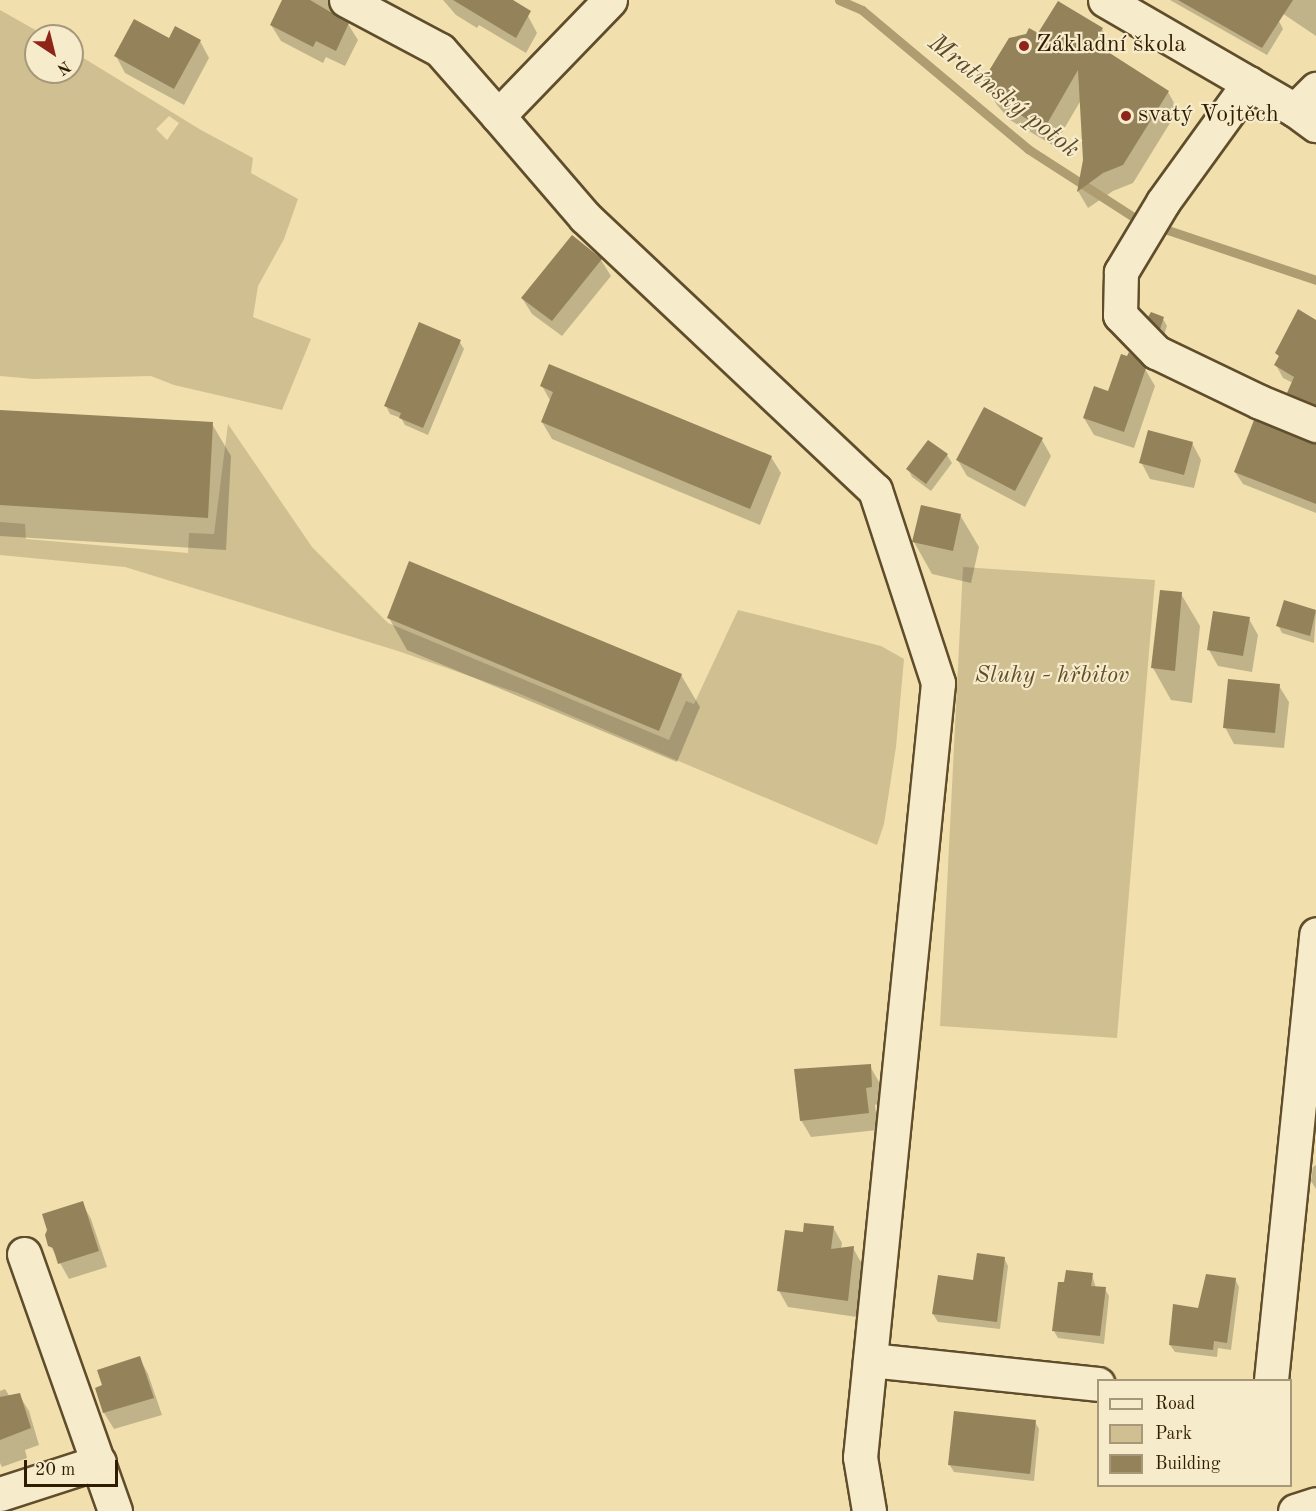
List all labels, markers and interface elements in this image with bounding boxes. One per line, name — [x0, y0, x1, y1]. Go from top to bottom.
north arrow — [24, 24, 84, 84]
water label: Mratínský potok — [921, 28, 1085, 166]
place label: Základní škola — [1036, 32, 1186, 60]
marker: Základní škola — [1017, 39, 1031, 53]
text: N — [54, 57, 73, 77]
place label: svatý Vojtěch — [1138, 102, 1279, 130]
marker: svatý Vojtěch — [1119, 109, 1133, 123]
park label: Sluhy - hřbitov — [975, 663, 1129, 691]
legend — [1097, 1379, 1292, 1487]
text: Road — [1155, 1395, 1195, 1413]
text: Park — [1155, 1425, 1192, 1443]
scale bar — [27, 1448, 122, 1486]
text: Building — [1155, 1455, 1220, 1473]
text: 20 m — [35, 1461, 75, 1479]

